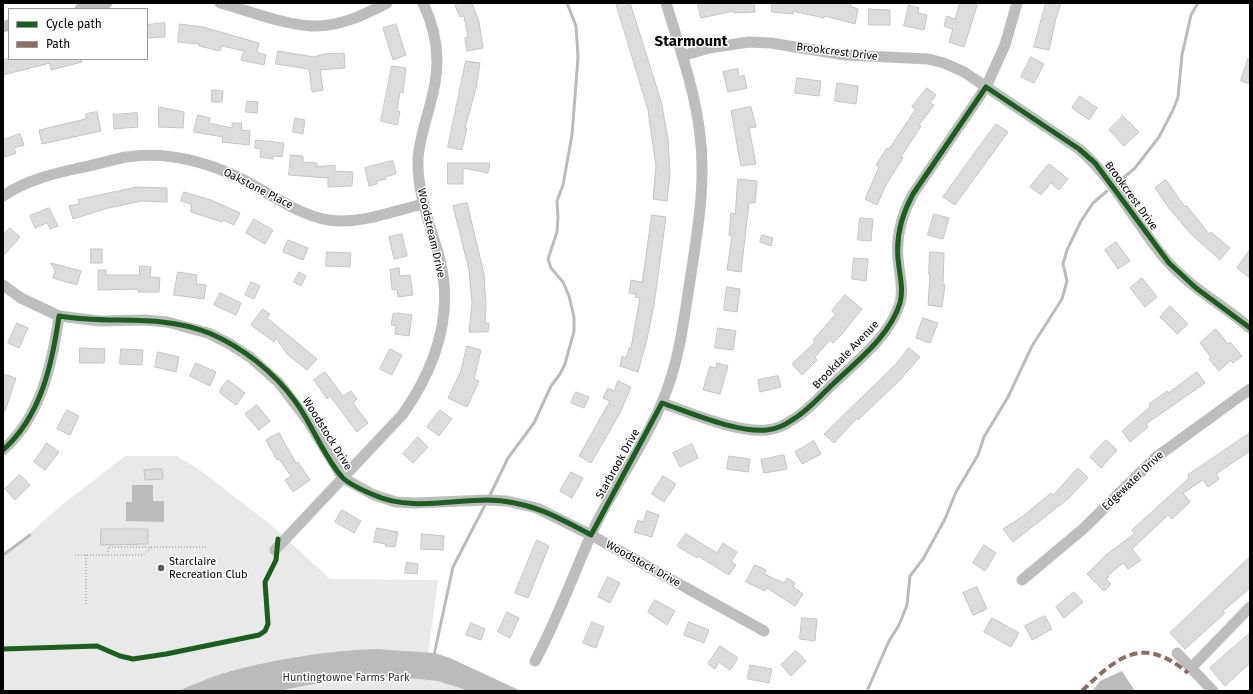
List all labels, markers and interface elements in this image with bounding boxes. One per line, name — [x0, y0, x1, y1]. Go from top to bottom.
legend — [8, 8, 148, 60]
text: Cycle path — [46, 17, 102, 31]
district label: Starmount — [655, 33, 727, 51]
text: Path — [46, 37, 70, 51]
street label: Brookcrest Drive — [796, 40, 878, 64]
street label: Brookcrest Drive — [1102, 159, 1160, 233]
street label: Oakstone Place — [221, 166, 295, 212]
street label: Woodstream Drive — [414, 187, 448, 279]
street label: Brookdale Avenue — [810, 318, 882, 392]
street label: Woodstock Drive — [299, 395, 355, 473]
street label: Starbrook Drive — [593, 427, 643, 501]
street label: Edgewater Drive — [1100, 448, 1166, 514]
street label: Woodstock Drive — [603, 538, 683, 590]
place label: Starclaire Recreation Club — [169, 555, 248, 581]
marker: Starclaire Recreation Club — [156, 563, 166, 573]
park label: Huntingtowne Farms Park — [282, 671, 410, 685]

